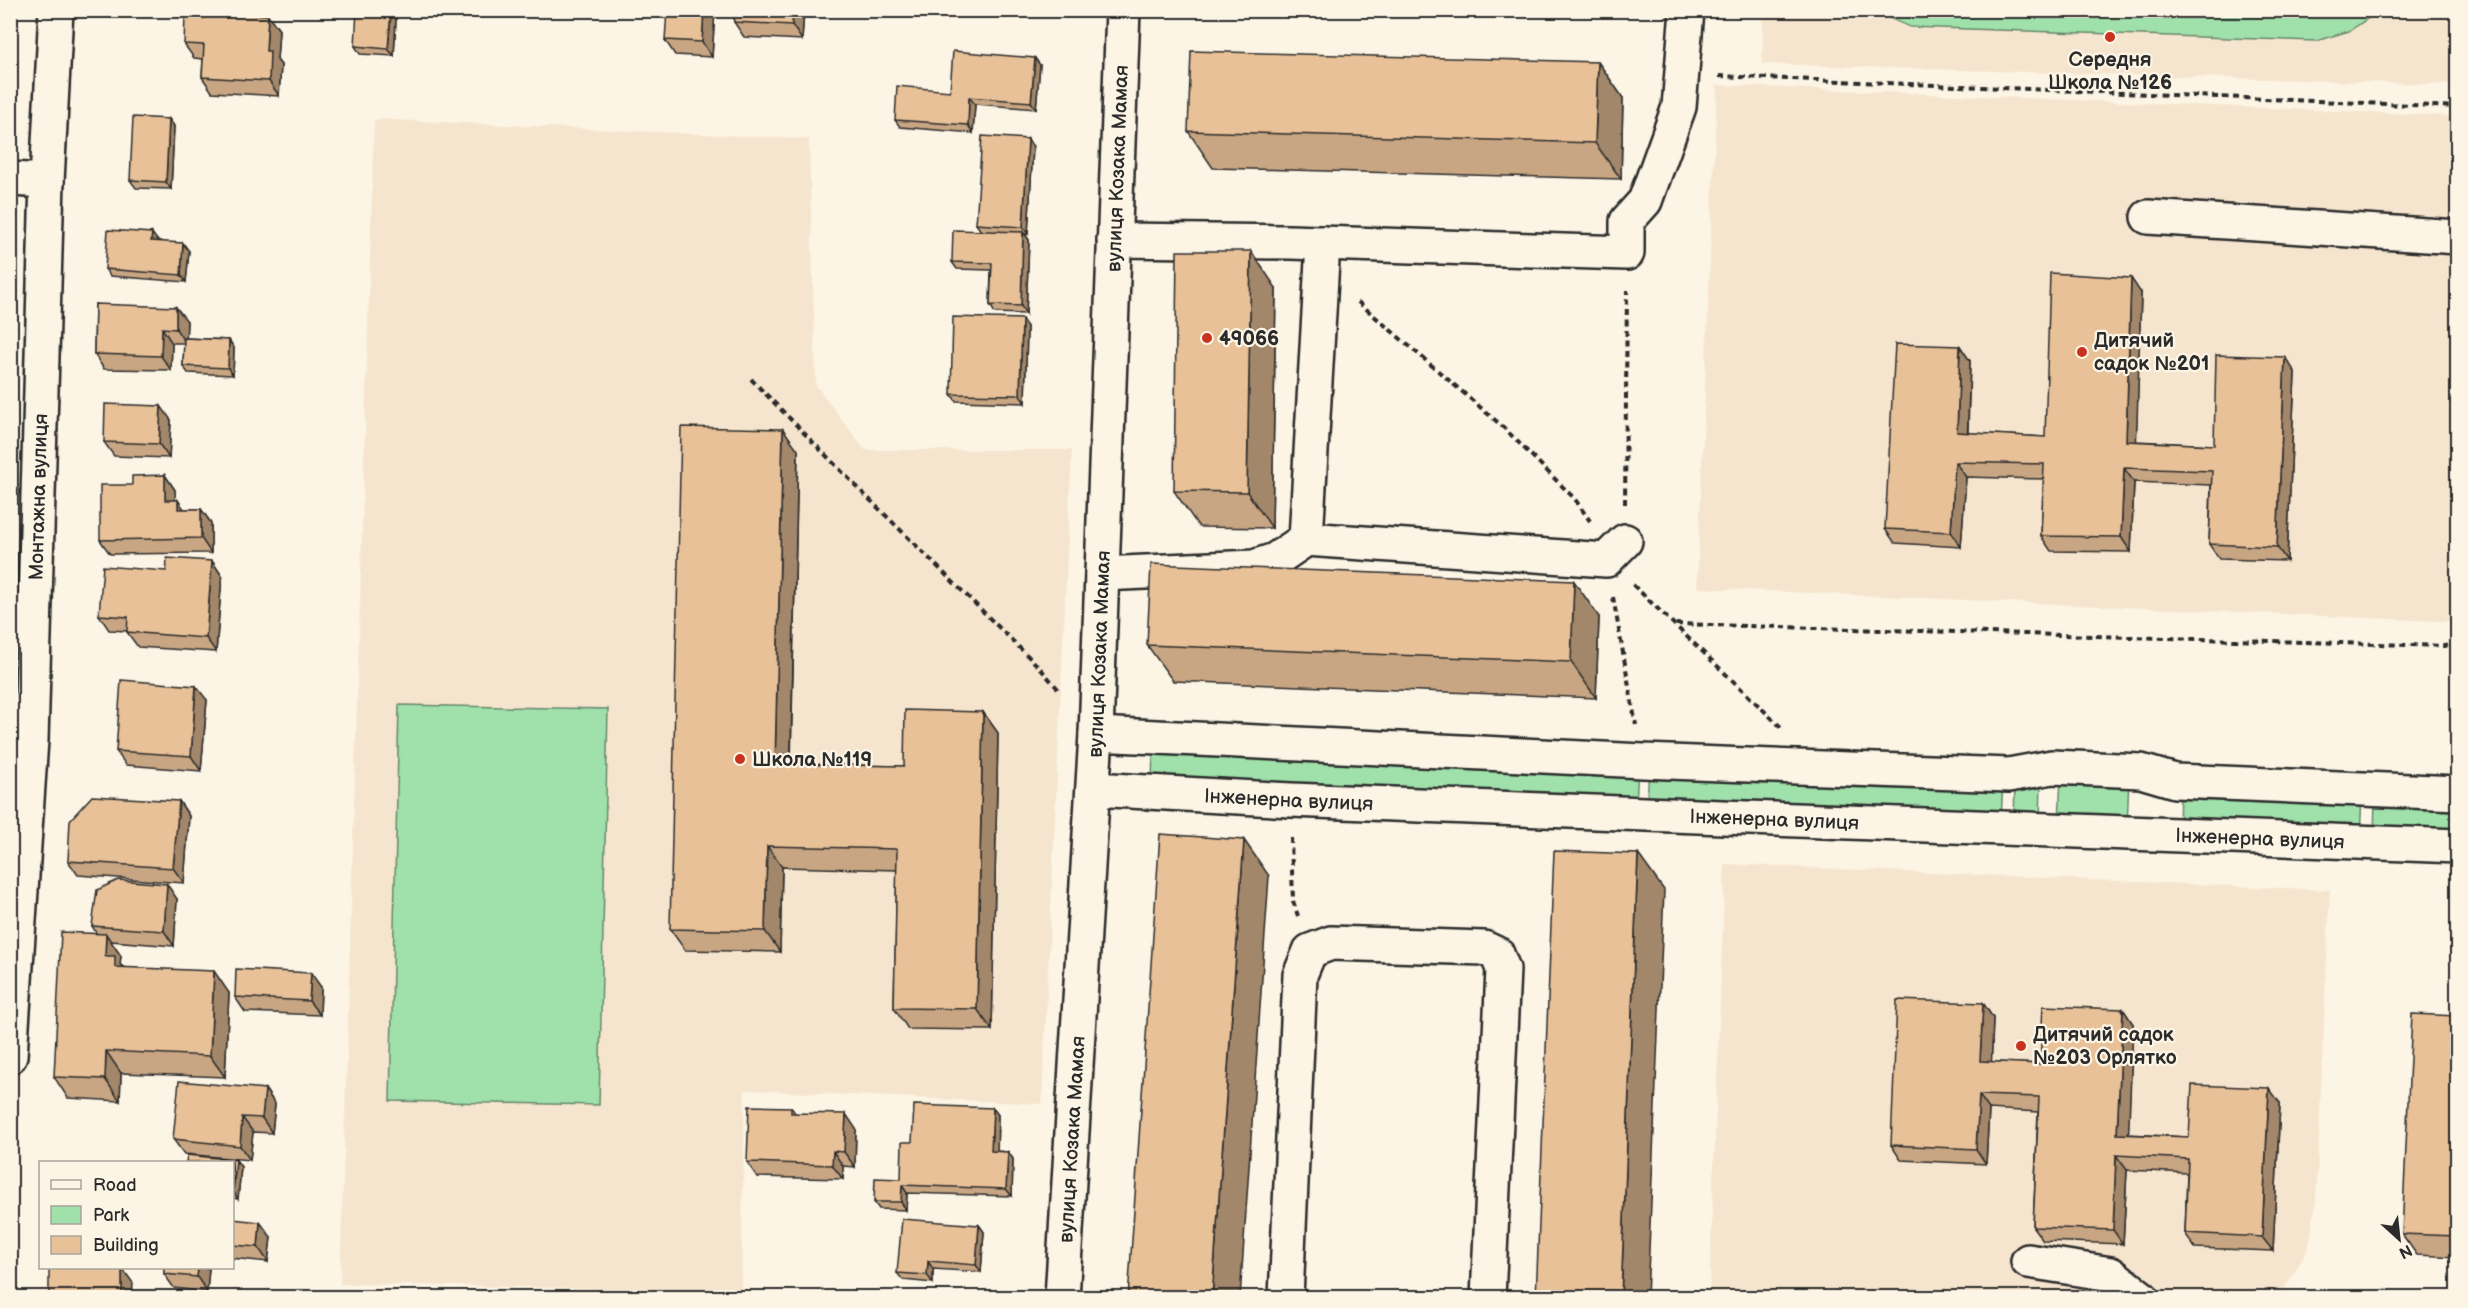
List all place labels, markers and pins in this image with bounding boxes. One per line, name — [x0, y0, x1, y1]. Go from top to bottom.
marker: Середня Школа №126 — [2103, 30, 2117, 44]
place label: Середня Школа №126 — [2048, 48, 2172, 95]
place label: 49066 — [1219, 327, 1279, 351]
place label: Дитячий садок №201 — [2094, 329, 2209, 376]
marker: 49066 — [1200, 331, 1214, 345]
marker: Дитячий садок №201 — [2075, 345, 2089, 359]
place label: Школа №119 — [752, 748, 872, 772]
marker: Школа №119 — [733, 752, 747, 766]
place label: Дитячий садок №203 Орлятко — [2033, 1023, 2177, 1070]
marker: Дитячий садок №203 Орлятко — [2014, 1039, 2028, 1053]

